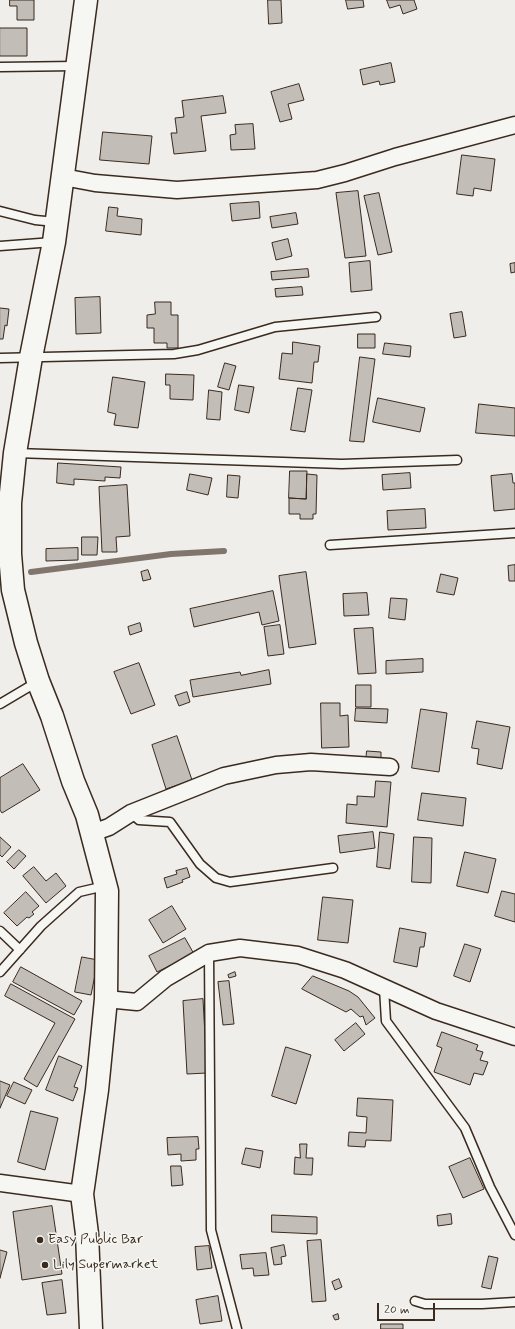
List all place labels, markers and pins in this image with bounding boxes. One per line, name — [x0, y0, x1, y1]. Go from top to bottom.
place label: Easy Public Bar — [48, 1232, 143, 1248]
marker: Easy Public Bar — [35, 1235, 45, 1245]
place label: Lily Supermarket — [53, 1257, 158, 1273]
marker: Lily Supermarket — [40, 1260, 50, 1270]

